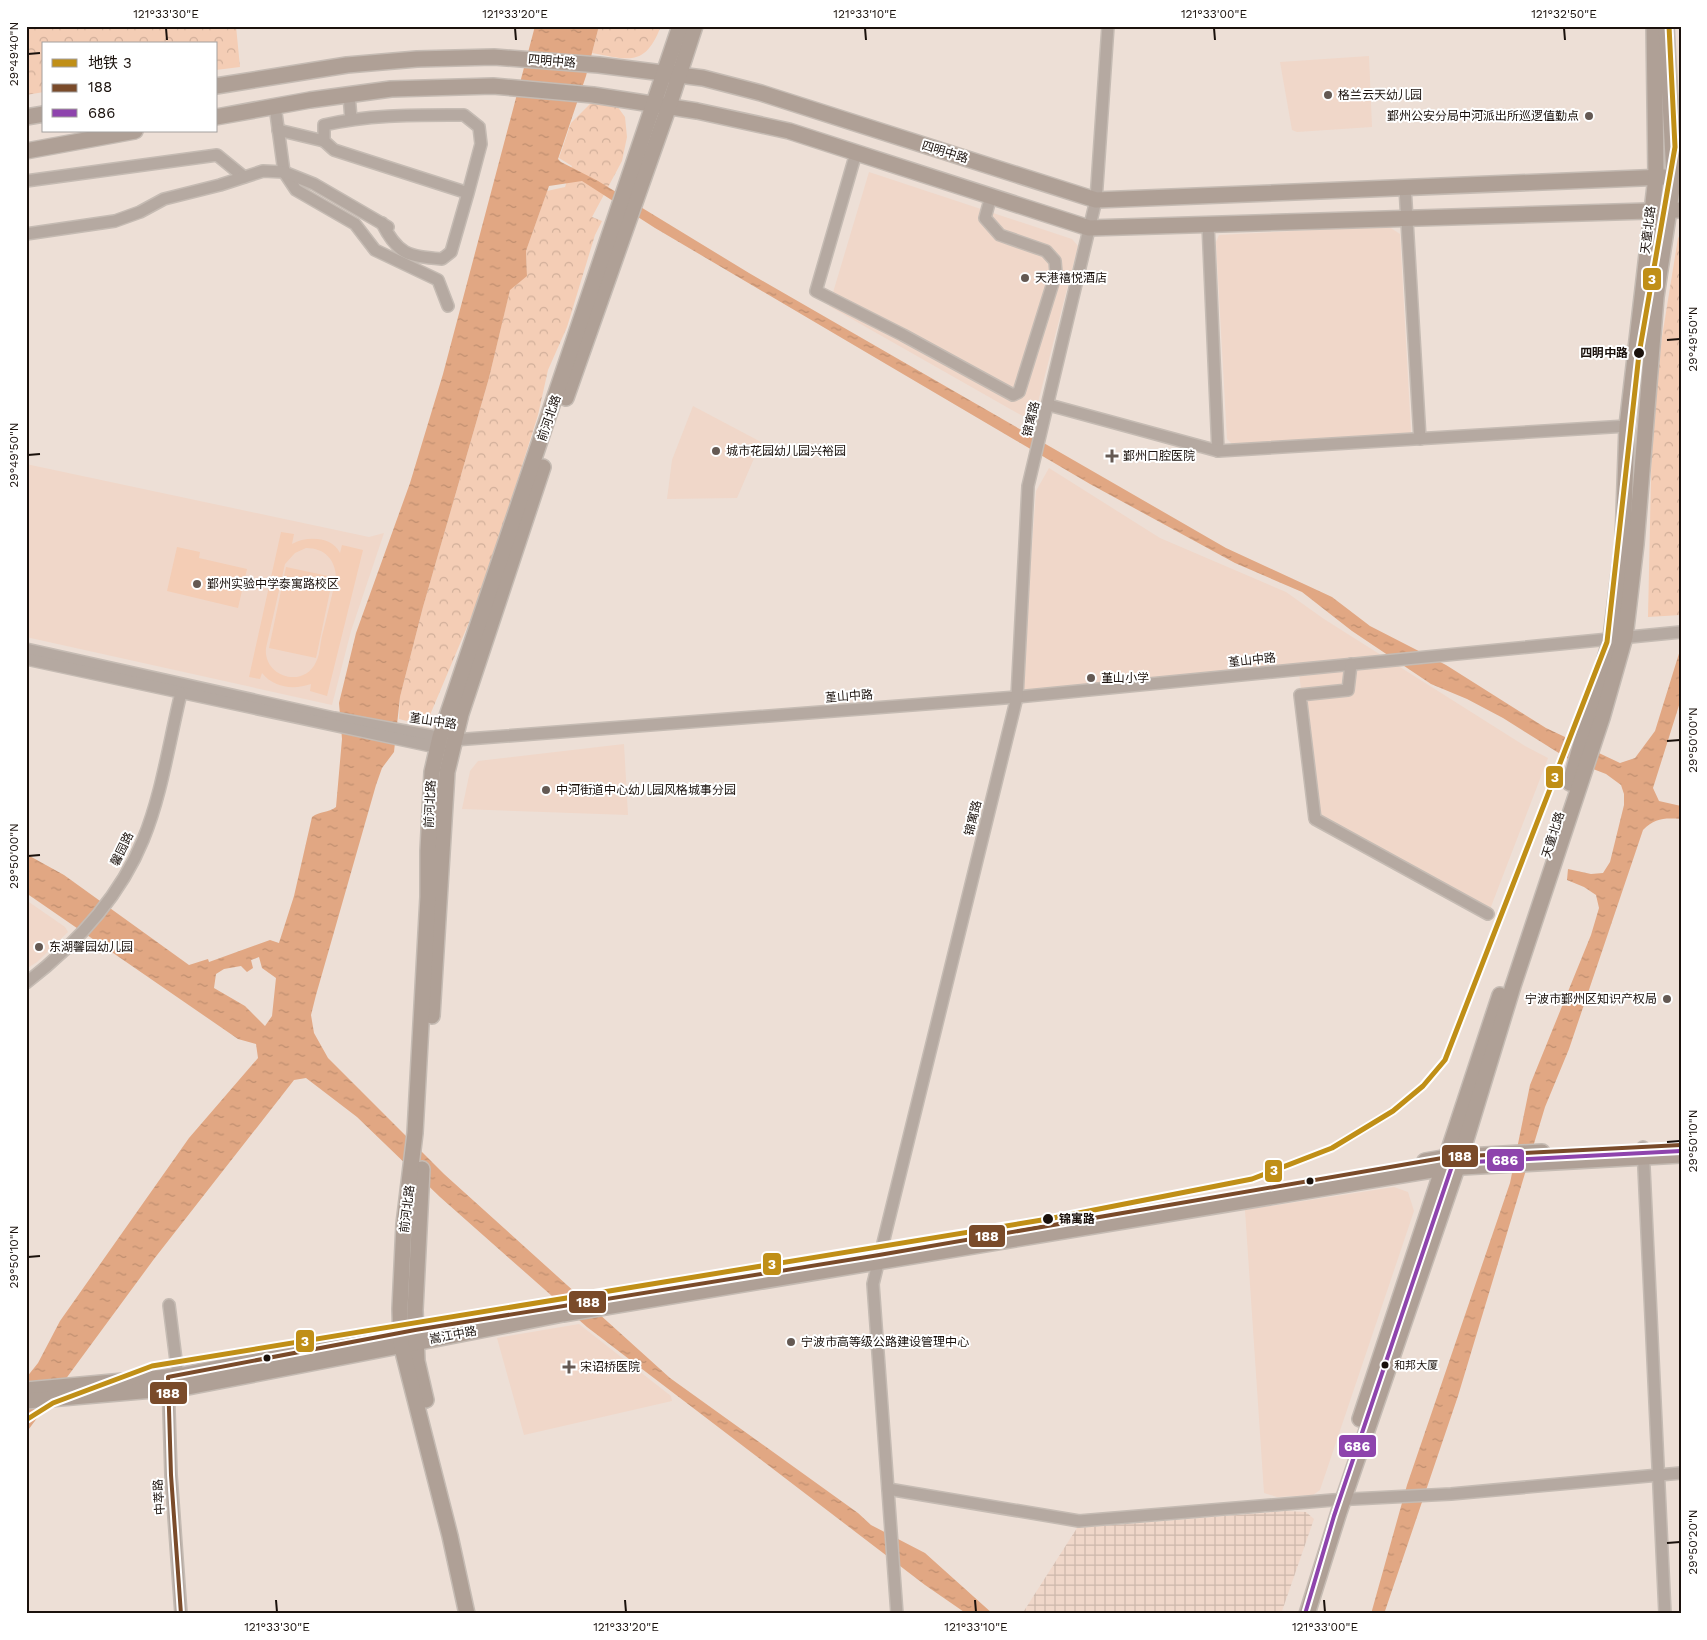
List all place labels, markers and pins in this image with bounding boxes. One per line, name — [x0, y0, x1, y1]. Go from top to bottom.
place label: 格兰云天幼儿园 — [1338, 88, 1422, 102]
marker: 格兰云天幼儿园 — [1322, 89, 1334, 101]
place label: 鄞州公安分局中河派出所巡逻值勤点 — [1387, 109, 1579, 123]
marker: 鄞州公安分局中河派出所巡逻值勤点 — [1583, 110, 1595, 122]
place label: 天港禧悦酒店 — [1035, 271, 1107, 285]
marker: 天港禧悦酒店 — [1019, 272, 1031, 284]
place label: 四明中路 — [1580, 346, 1628, 360]
marker: 四明中路 — [1632, 346, 1646, 360]
place label: 城市花园幼儿园兴裕园 — [726, 444, 846, 458]
marker: 城市花园幼儿园兴裕园 — [710, 445, 722, 457]
marker: 鄞州口腔医院 — [1105, 449, 1119, 463]
place label: 鄞州口腔医院 — [1123, 449, 1195, 463]
place label: 鄞州实验中学泰寓路校区 — [207, 577, 339, 591]
marker: 鄞州实验中学泰寓路校区 — [191, 578, 203, 590]
place label: 堇山小学 — [1101, 671, 1149, 685]
marker: 堇山小学 — [1085, 672, 1097, 684]
place label: 中河街道中心幼儿园风格城事分园 — [556, 783, 736, 797]
marker: 中河街道中心幼儿园风格城事分园 — [540, 784, 552, 796]
place label: 东湖馨园幼儿园 — [49, 940, 133, 954]
marker: 东湖馨园幼儿园 — [33, 941, 45, 953]
place label: 宁波市鄞州区知识产权局 — [1525, 992, 1657, 1006]
marker: 宁波市鄞州区知识产权局 — [1661, 993, 1673, 1005]
unlabelled marker — [1305, 1176, 1315, 1186]
marker: 锦寓路 — [1041, 1212, 1055, 1226]
place label: 锦寓路 — [1059, 1212, 1095, 1226]
place label: 宁波市高等级公路建设管理中心 — [801, 1335, 969, 1349]
marker: 宁波市高等级公路建设管理中心 — [785, 1336, 797, 1348]
unlabelled marker — [262, 1353, 272, 1363]
place label: 和邦大厦 — [1394, 1359, 1438, 1372]
marker: 宋诏桥医院 — [562, 1360, 576, 1374]
place label: 宋诏桥医院 — [580, 1360, 640, 1374]
marker: 和邦大厦 — [1380, 1360, 1390, 1370]

